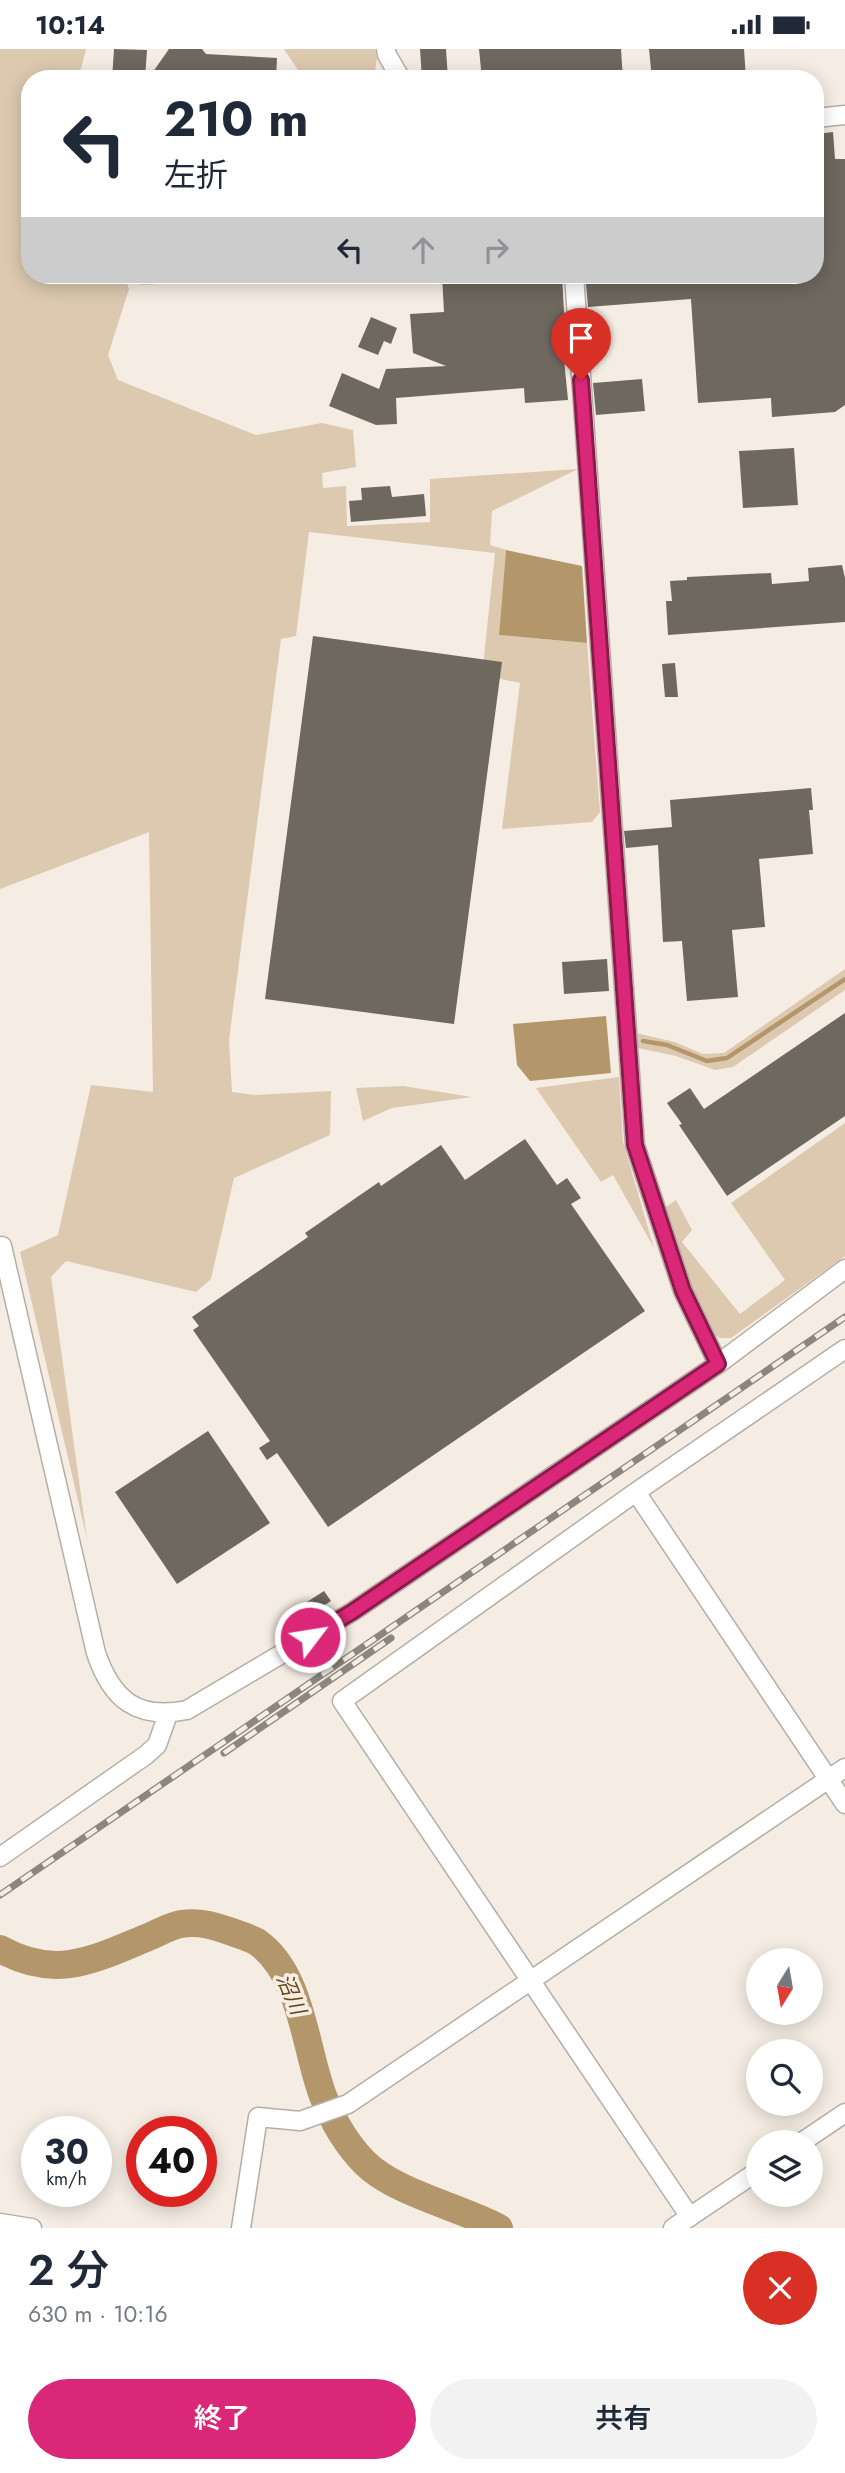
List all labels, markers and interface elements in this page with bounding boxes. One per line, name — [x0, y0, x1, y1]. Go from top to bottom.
text: 10:14 — [35, 6, 105, 44]
text: 210 m — [164, 84, 308, 154]
icon: left — [49, 98, 140, 189]
text: 左折 — [164, 152, 228, 198]
icon: left — [331, 231, 369, 269]
icon: ahead — [404, 231, 442, 269]
icon: right — [477, 231, 515, 269]
pin — [551, 308, 611, 380]
icon: arrive — [562, 319, 600, 357]
position arrow — [273, 1600, 347, 1674]
north arrow — [746, 1948, 822, 2025]
map controls — [746, 1948, 823, 2207]
water label: 沼川 — [269, 1969, 314, 2021]
button: search — [746, 2039, 823, 2116]
speed limit sign: 40 — [126, 2116, 217, 2207]
text: 30 — [44, 2127, 89, 2177]
button: layers — [746, 2130, 823, 2207]
text: km/h — [46, 2166, 87, 2192]
text: 2 分 — [28, 2240, 109, 2301]
button: close — [743, 2251, 817, 2325]
text: 630 m · 10:16 — [28, 2297, 168, 2331]
button: 終了 — [28, 2379, 416, 2459]
button: 共有 — [430, 2379, 817, 2459]

